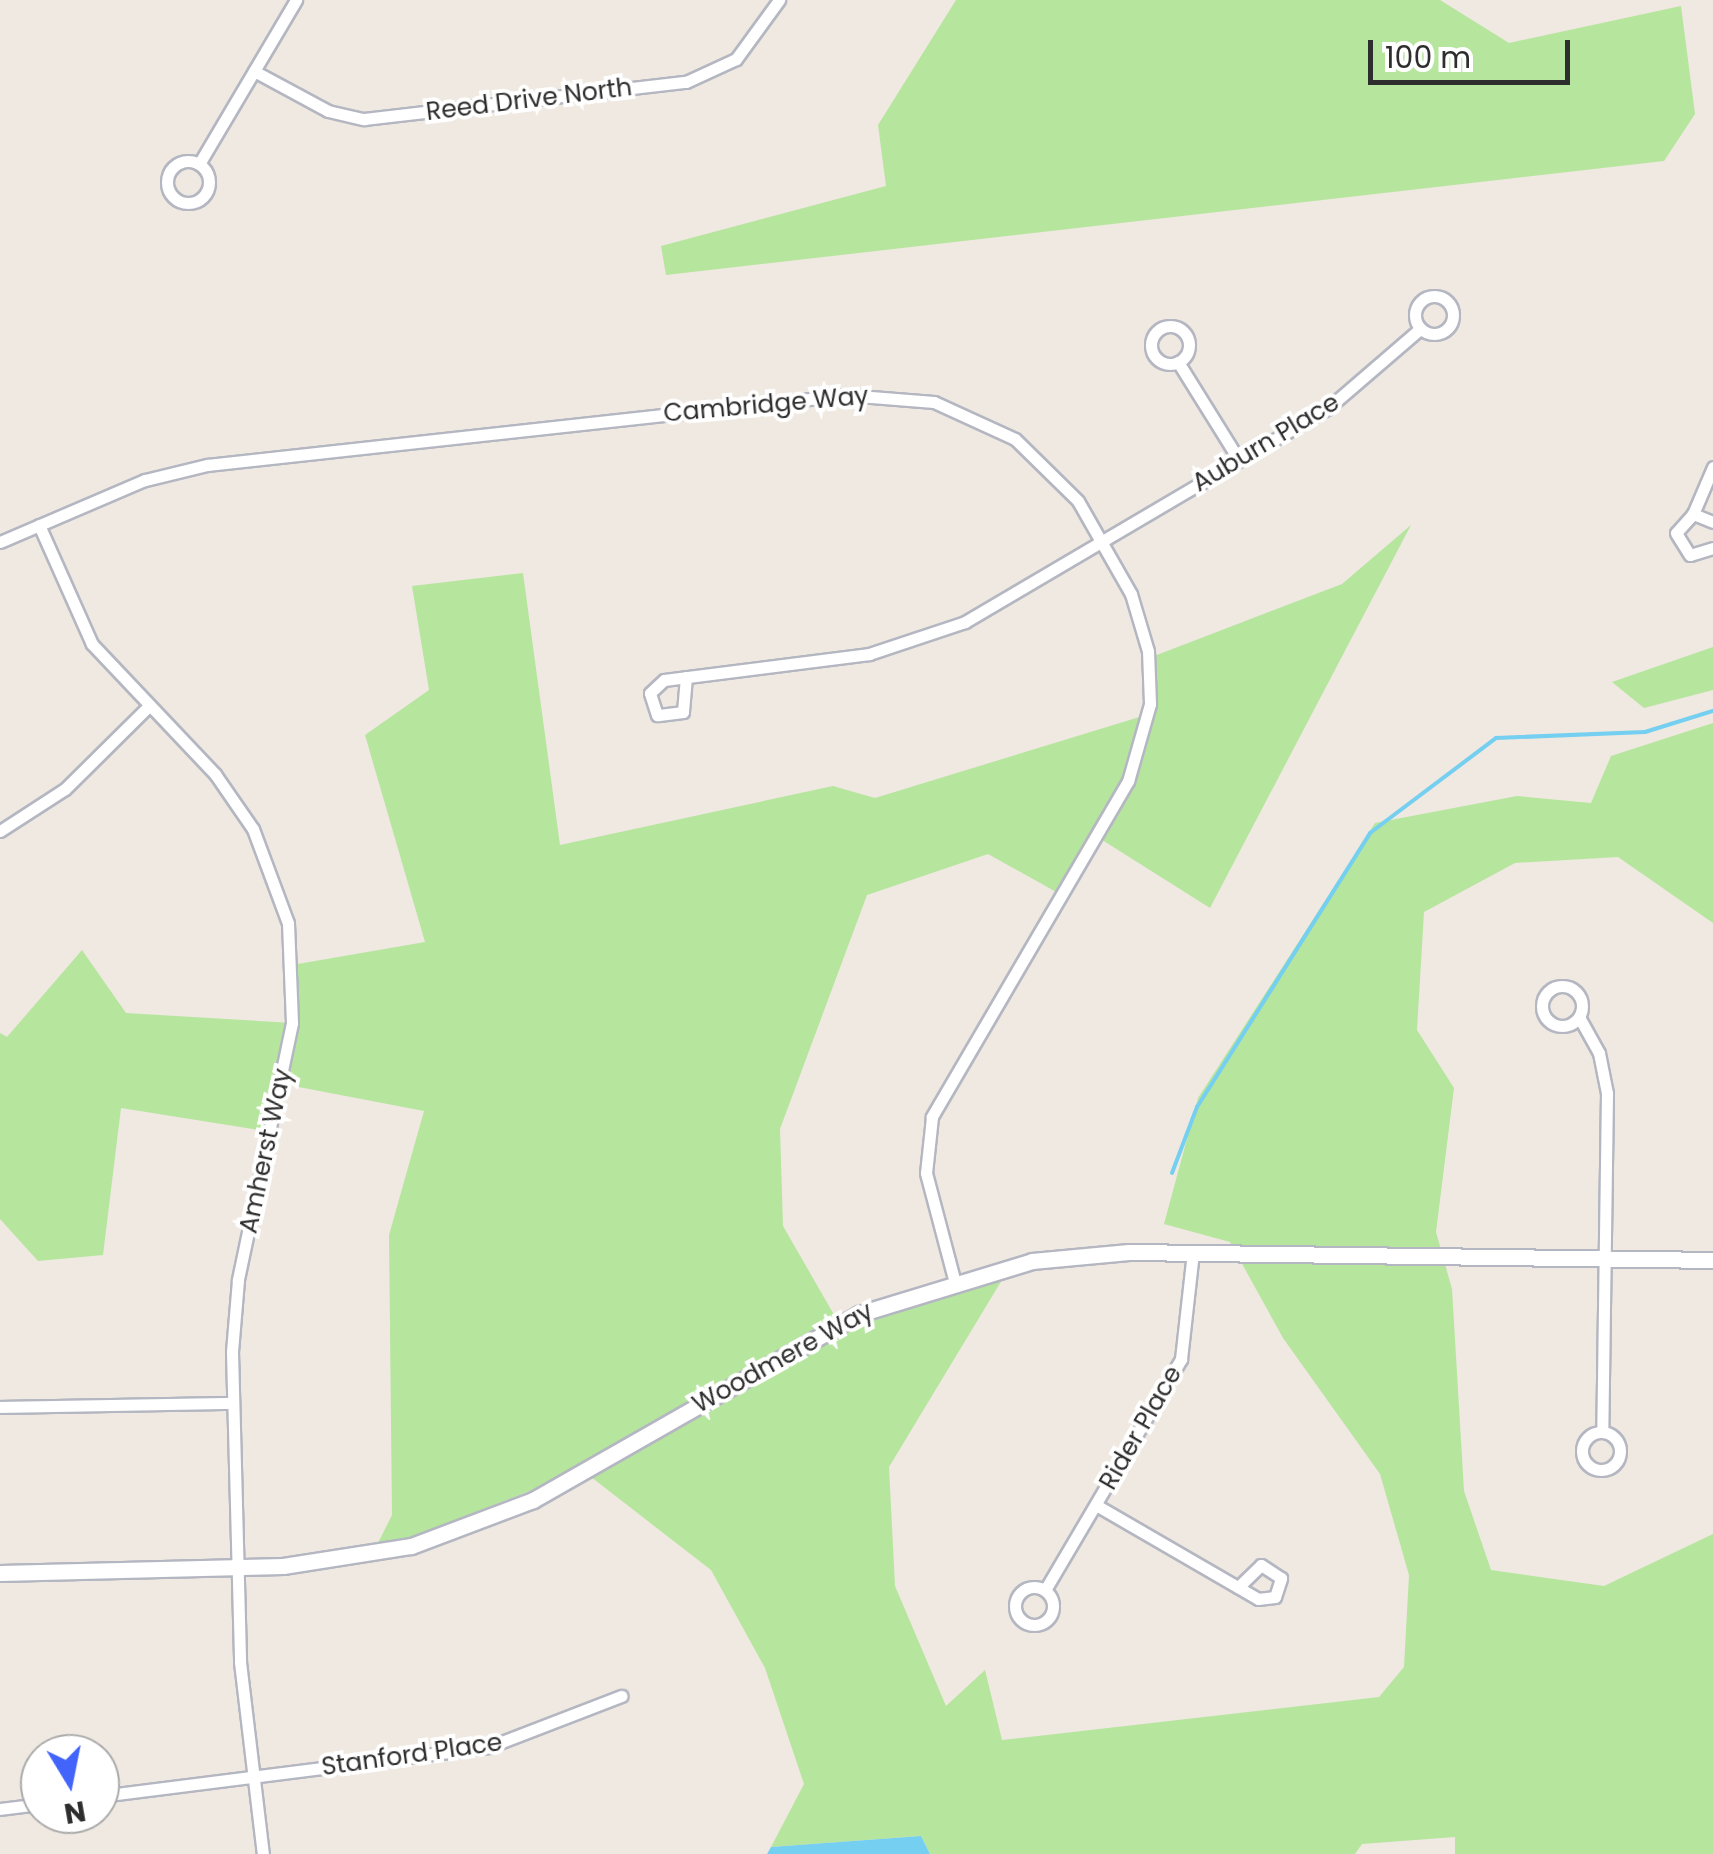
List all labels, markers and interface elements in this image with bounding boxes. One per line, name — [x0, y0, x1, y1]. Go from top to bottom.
scale bar — [1373, 20, 1576, 82]
text: 100 m — [1385, 36, 1471, 79]
street label: Reed Drive North — [424, 72, 634, 128]
street label: Cambridge Way — [662, 381, 870, 429]
street label: Auburn Place — [1187, 387, 1345, 499]
street label: Amherst Way — [234, 1066, 298, 1236]
street label: Woodmere Way — [688, 1296, 878, 1420]
street label: Rider Place — [1094, 1361, 1188, 1495]
street label: Stanford Place — [320, 1727, 504, 1783]
north arrow — [20, 1734, 120, 1834]
text: N — [61, 1791, 89, 1833]

